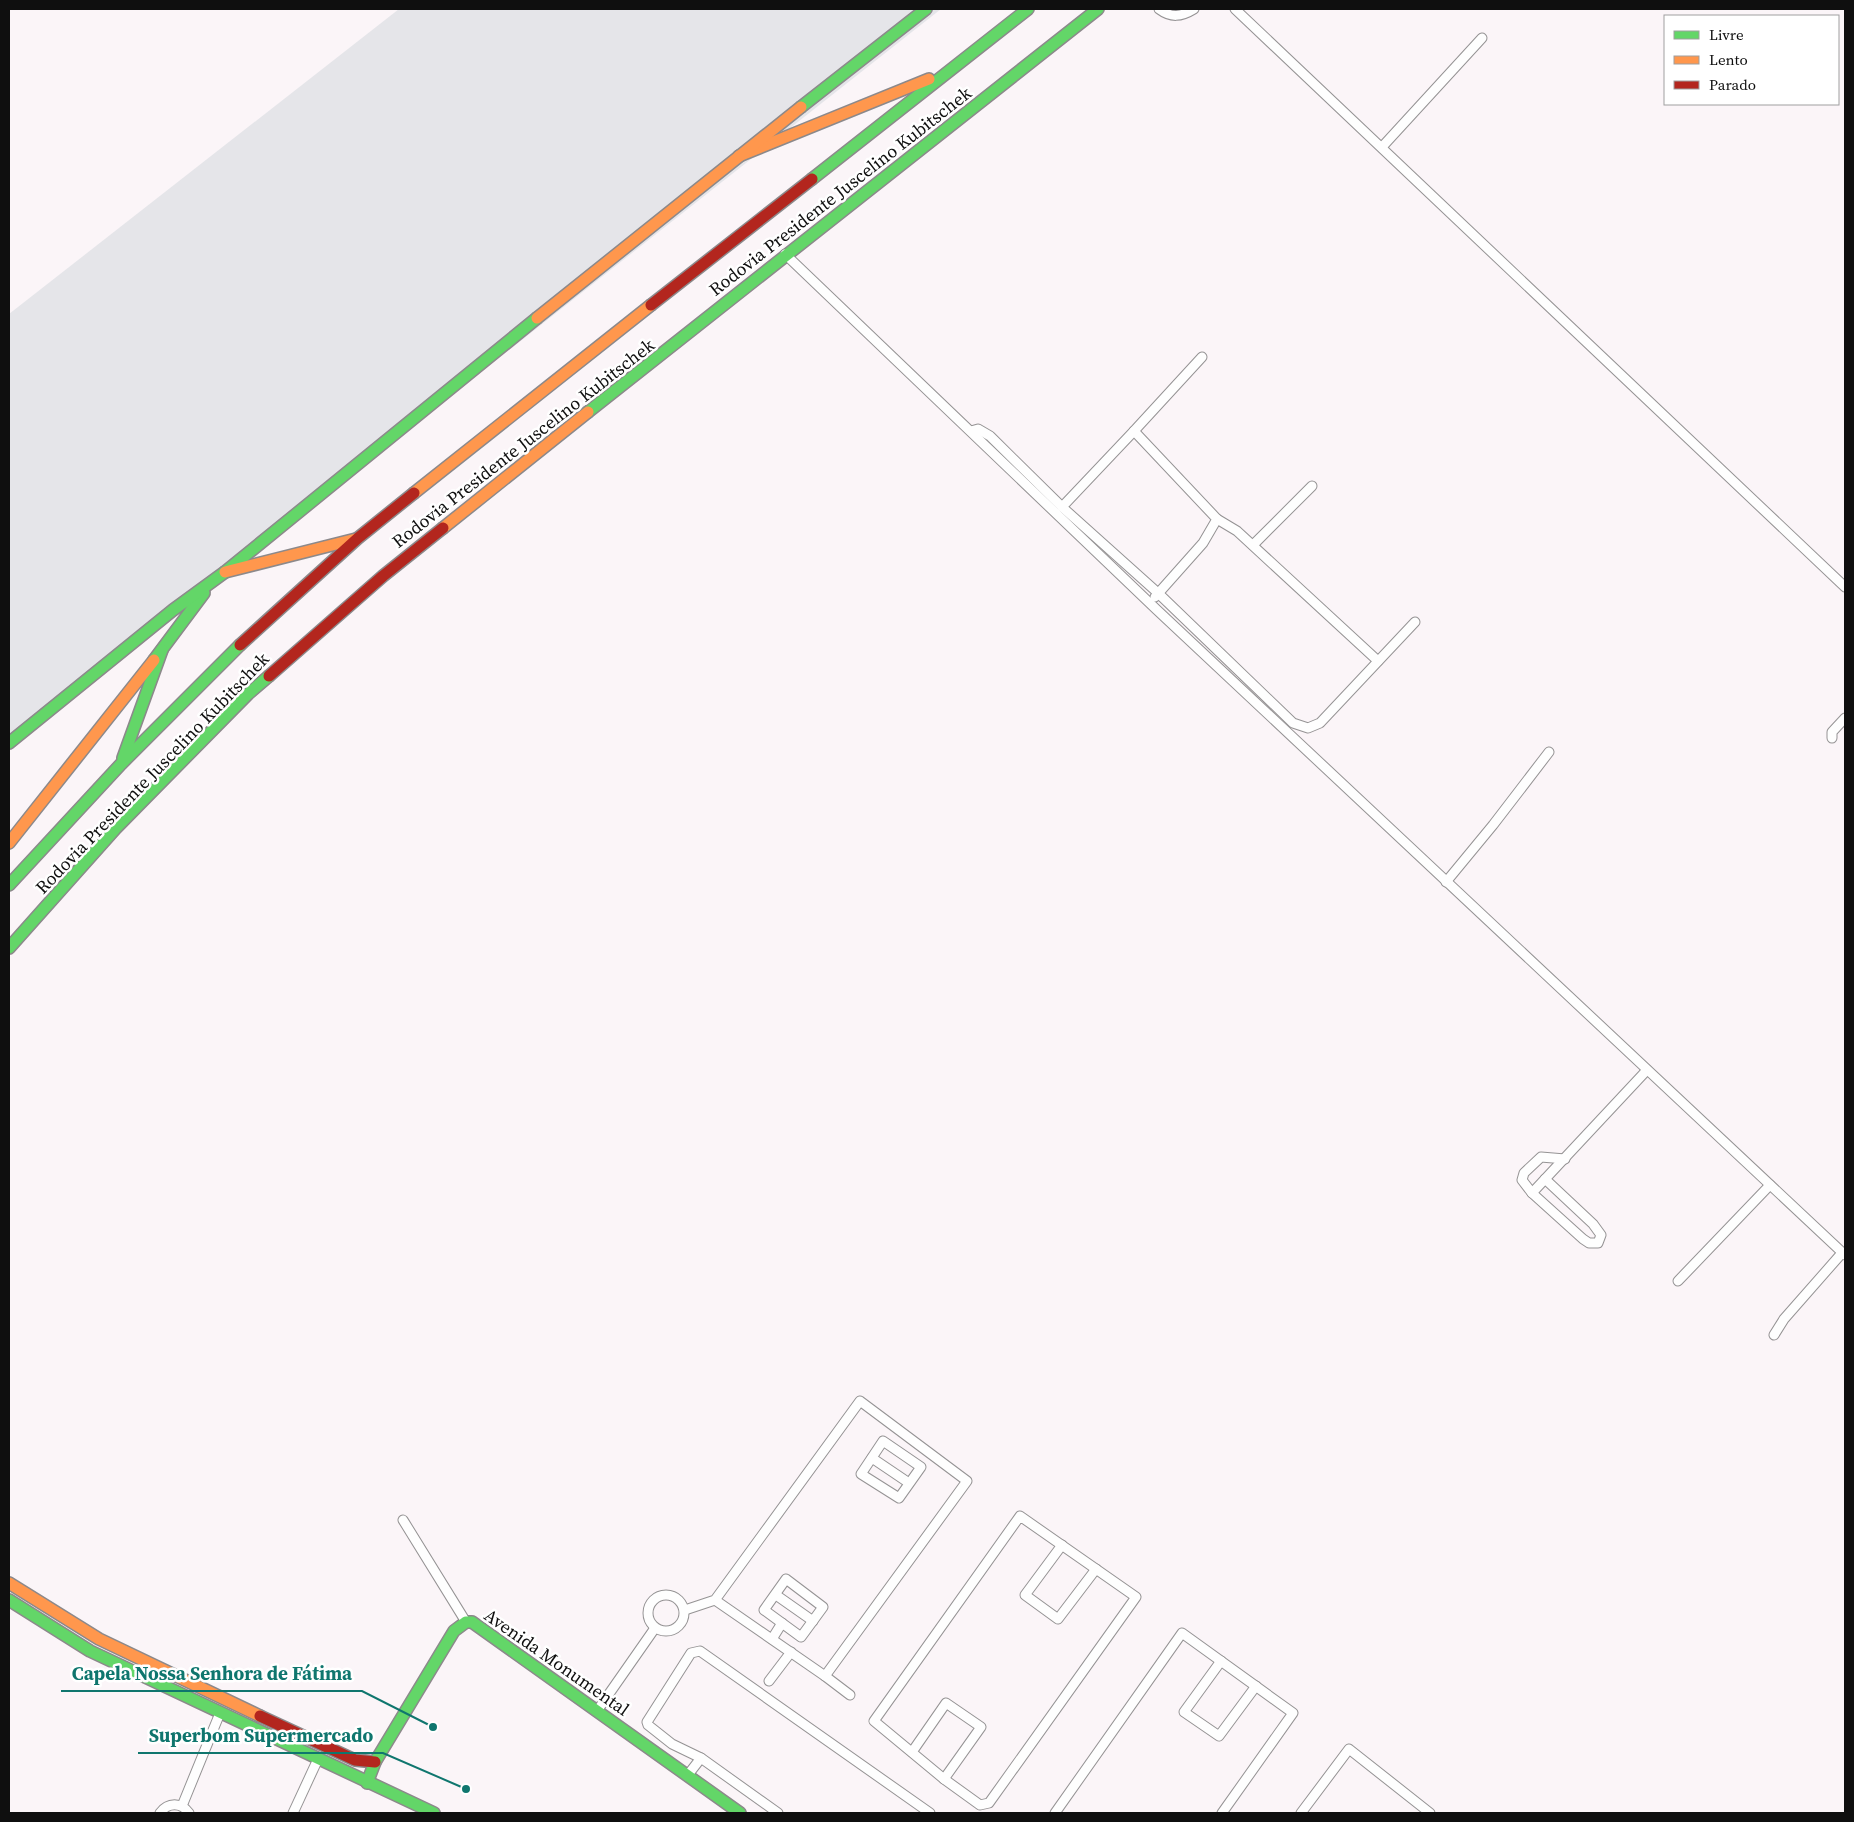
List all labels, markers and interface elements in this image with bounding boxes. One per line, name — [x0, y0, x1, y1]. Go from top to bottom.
legend — [1664, 15, 1839, 105]
text: Livre — [1709, 24, 1744, 45]
text: Lento — [1709, 49, 1748, 70]
text: Parado — [1709, 74, 1756, 95]
street label: Rodovia Presidente Juscelino Kubitschek — [704, 80, 977, 301]
street label: Rodovia Presidente Juscelino Kubitschek — [387, 332, 660, 553]
street label: Rodovia Presidente Juscelino Kubitschek — [30, 647, 275, 899]
street label: Avenida Monumental — [479, 1602, 635, 1722]
callout: Capela Nossa Senhora de Fátima — [61, 1657, 362, 1691]
text: Capela Nossa Senhora de Fátima — [72, 1660, 353, 1686]
callout: Superbom Supermercado — [138, 1719, 383, 1753]
text: Superbom Supermercado — [149, 1722, 374, 1748]

